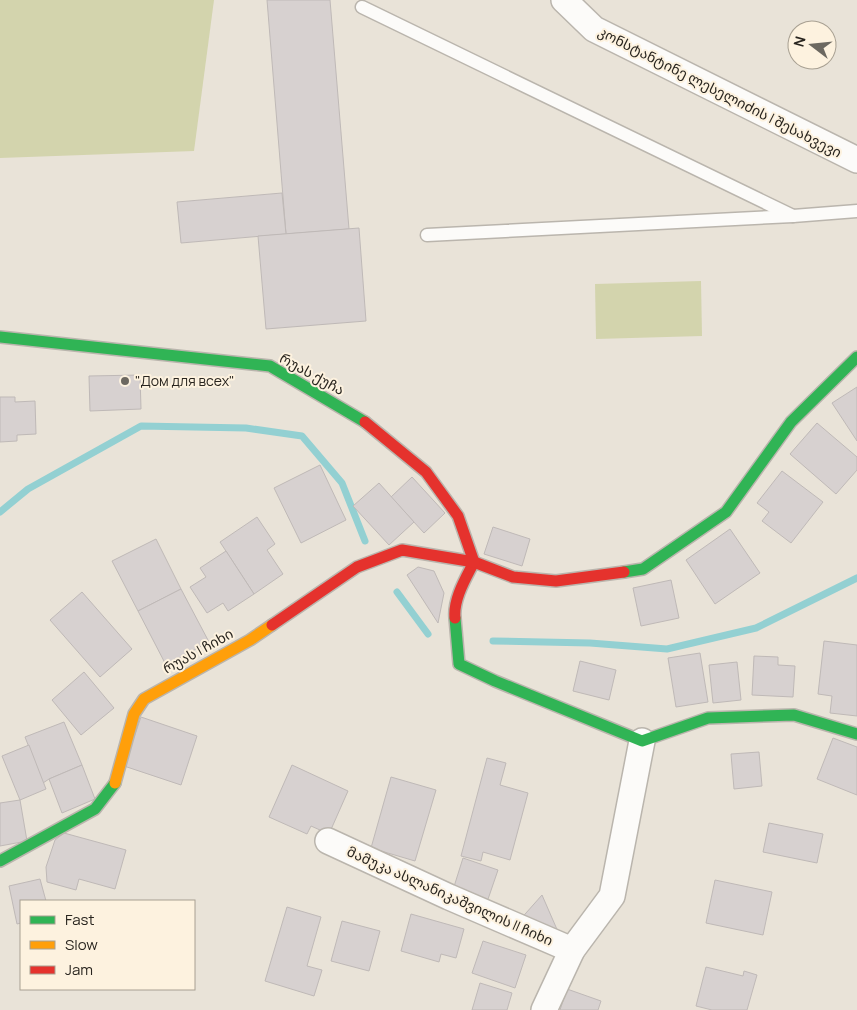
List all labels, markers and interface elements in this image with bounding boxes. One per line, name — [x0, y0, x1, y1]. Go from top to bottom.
north arrow — [787, 20, 837, 70]
street label: კონსტანტინე ლესელიძის I შესახვევი — [595, 22, 845, 162]
text: N — [789, 34, 810, 49]
street label: რუას ქუჩა — [277, 348, 348, 399]
place label: "Дом для всех" — [135, 371, 235, 390]
marker: "Дом для всех" — [119, 375, 131, 387]
street label: რუას I ჩიხი — [159, 624, 236, 678]
street label: მამუკა ასლანიკაშვილის II ჩიხი — [344, 841, 556, 950]
legend — [20, 900, 195, 990]
text: Fast — [65, 909, 94, 930]
text: Slow — [65, 934, 98, 955]
text: Jam — [65, 959, 93, 980]

